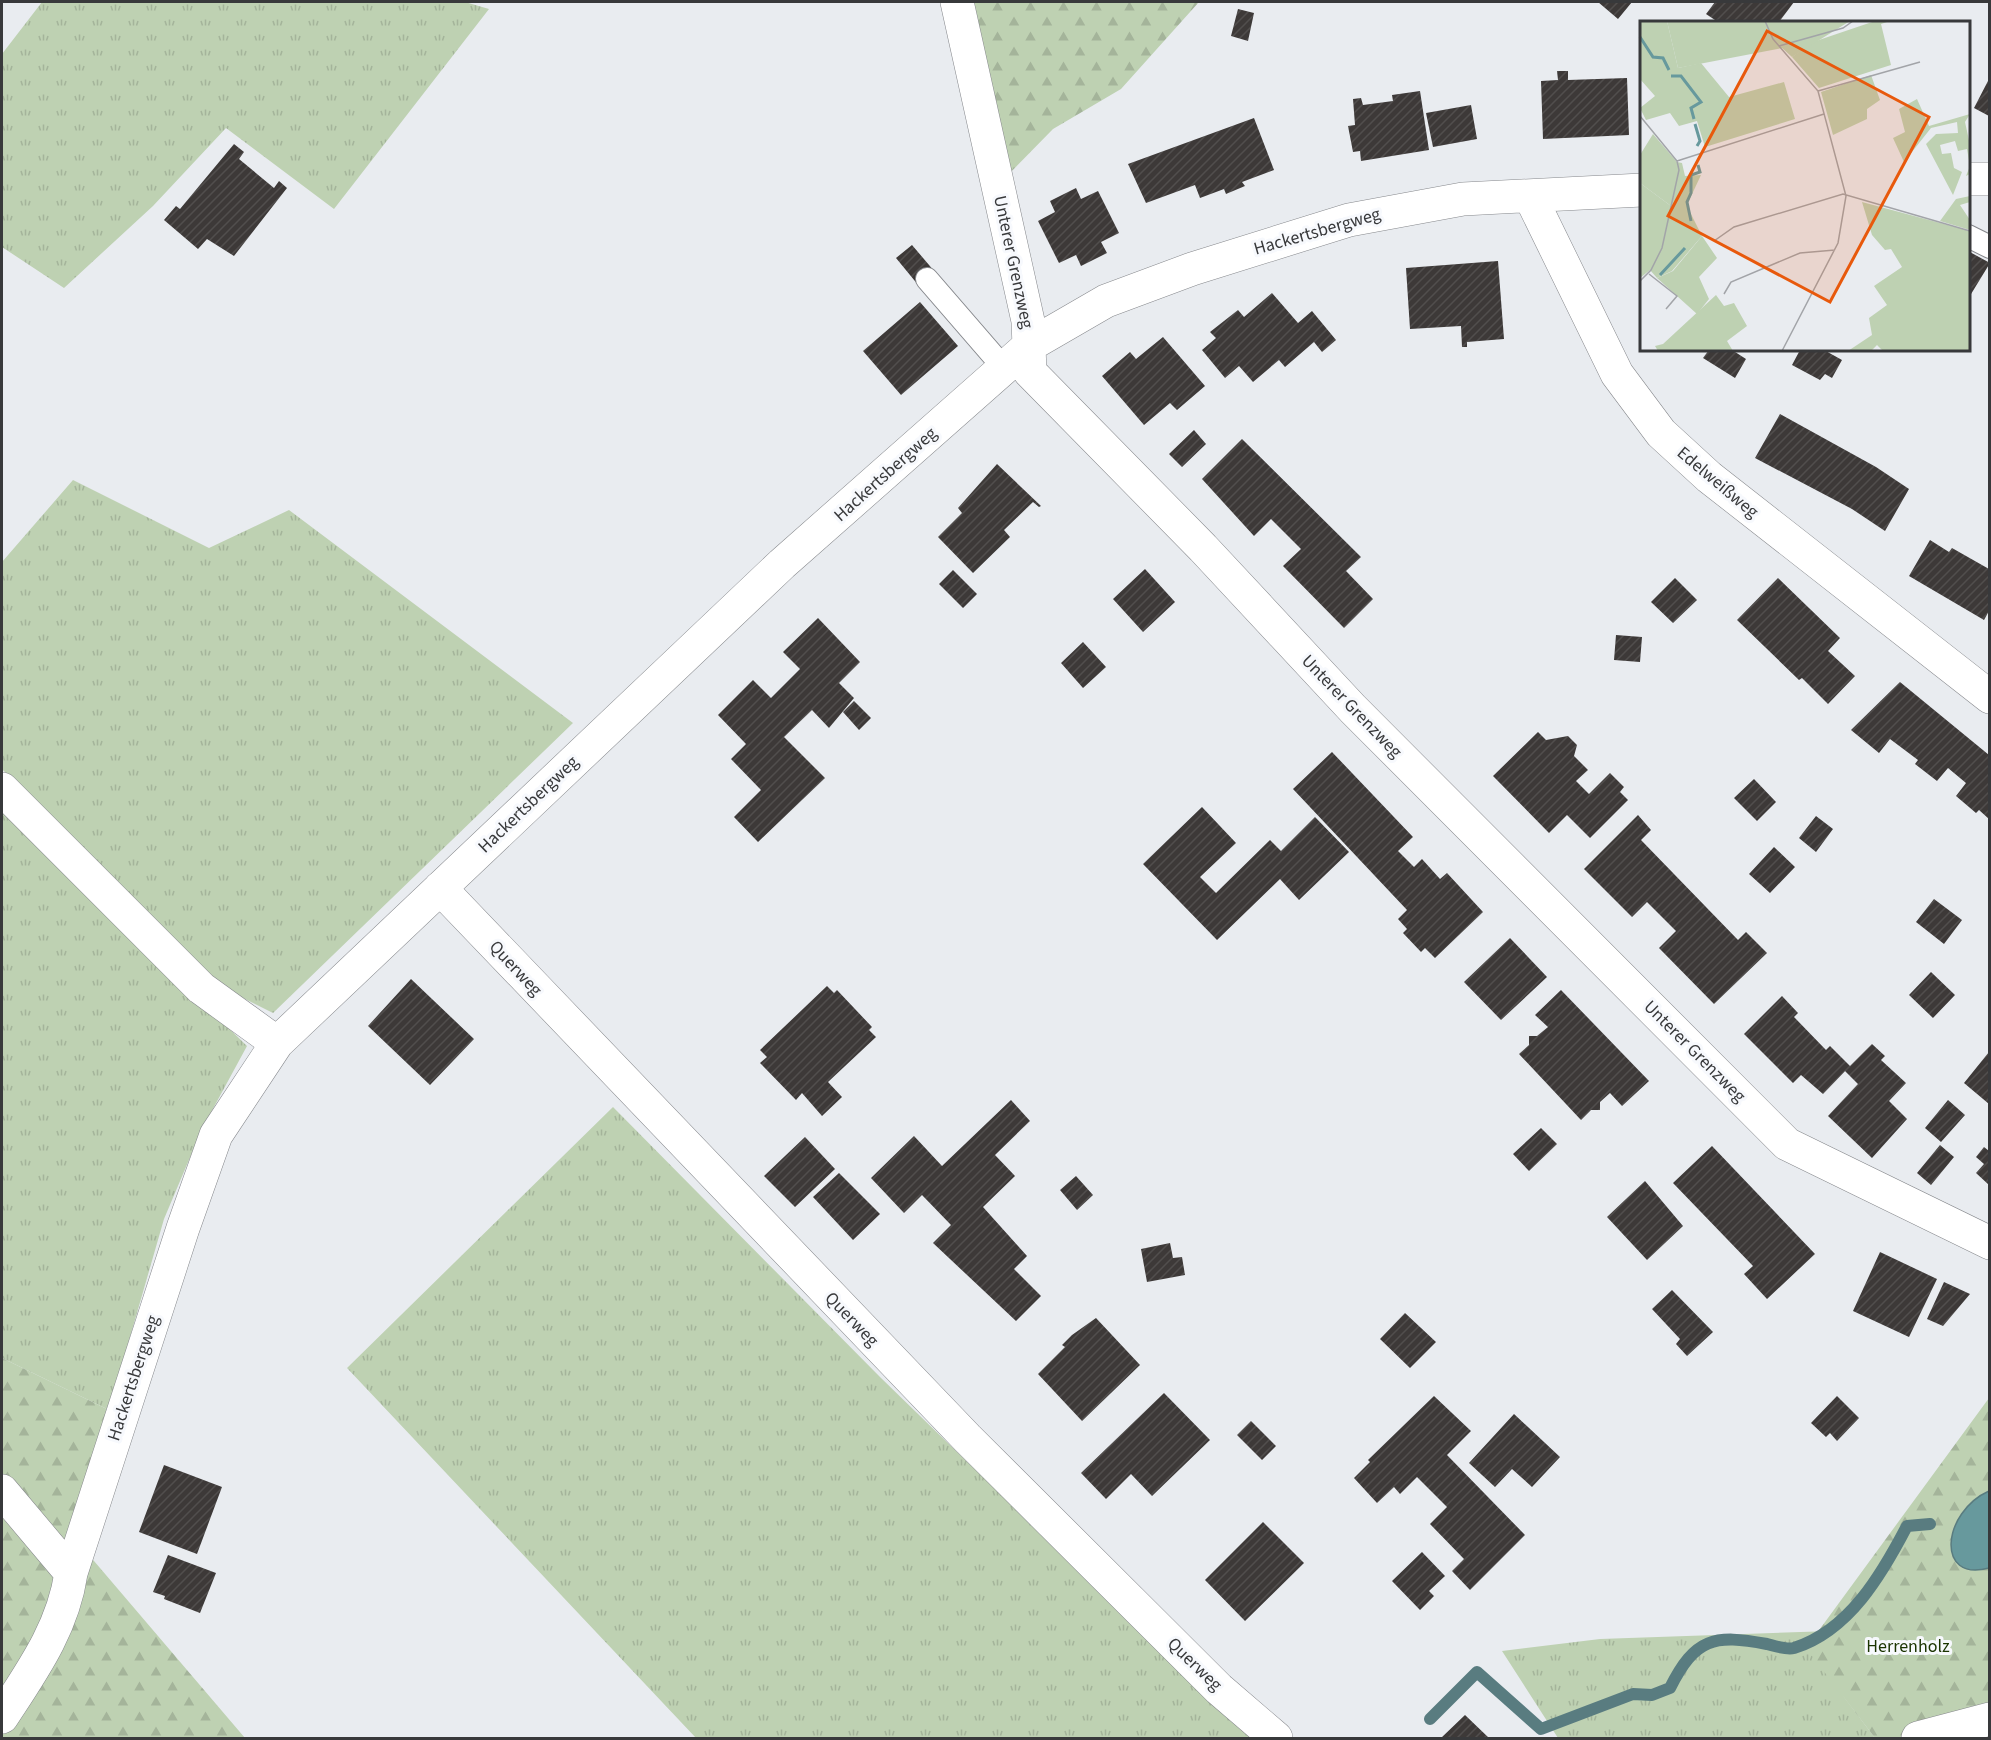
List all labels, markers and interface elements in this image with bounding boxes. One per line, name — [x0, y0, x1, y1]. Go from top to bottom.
inset map — [1640, 21, 1970, 351]
street label: Unterer Grenzweg — [987, 193, 1040, 331]
street label: Hackertsbergweg — [1251, 201, 1383, 262]
street label: Hackertsbergweg — [828, 421, 942, 527]
street label: Edelweißweg — [1671, 441, 1764, 524]
street label: Unterer Grenzweg — [1296, 649, 1408, 764]
street label: Hackertsbergweg — [473, 750, 584, 859]
street label: Querweg — [483, 935, 548, 1002]
street label: Unterer Grenzweg — [1638, 995, 1751, 1108]
street label: Querweg — [819, 1286, 884, 1352]
street label: Hackertsbergweg — [101, 1312, 166, 1444]
street label: Querweg — [1162, 1632, 1228, 1697]
park label: Herrenholz — [1866, 1634, 1950, 1659]

